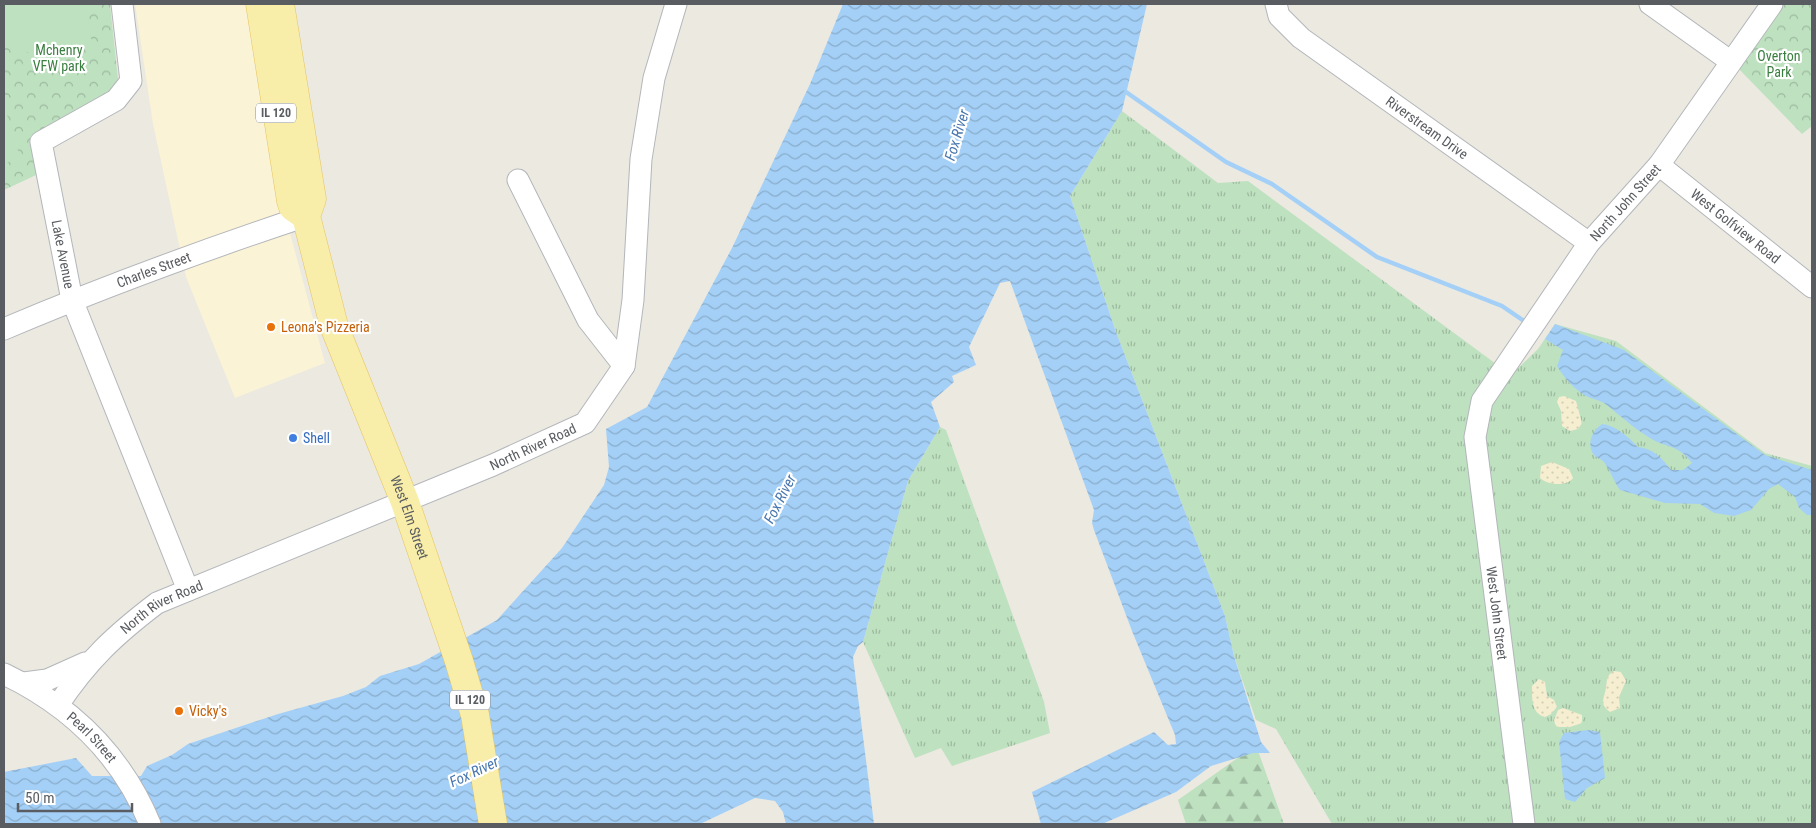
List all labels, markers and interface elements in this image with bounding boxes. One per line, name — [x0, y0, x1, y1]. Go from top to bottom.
park label: Mchenry VFW park — [33, 42, 86, 74]
park label: Overton Park — [1757, 48, 1801, 80]
street label: Riverstream Drive — [1383, 93, 1471, 163]
road number: IL 120 — [256, 104, 296, 122]
water label: Fox River — [941, 107, 973, 163]
street label: North John Street — [1587, 161, 1664, 244]
street label: West Golfview Road — [1688, 186, 1784, 267]
street label: Lake Avenue — [48, 218, 78, 290]
street label: Charles Street — [114, 249, 193, 291]
place label: Leona's Pizzeria — [281, 319, 370, 335]
marker: Leona's Pizzeria — [265, 321, 277, 333]
street label: North River Road — [487, 420, 579, 473]
place label: Shell — [303, 430, 330, 446]
marker: Shell — [287, 432, 299, 444]
water label: Fox River — [760, 471, 800, 526]
street label: West Elm Street — [387, 473, 432, 561]
street label: West John Street — [1483, 565, 1511, 661]
street label: North River Road — [117, 577, 205, 637]
road number: IL 120 — [450, 690, 490, 710]
place label: Vicky's — [189, 703, 227, 719]
marker: Vicky's — [173, 705, 185, 717]
street label: Pearl Street — [64, 708, 120, 766]
water label: Fox River — [447, 753, 502, 791]
scale bar — [18, 780, 131, 812]
text: 50 m — [25, 789, 55, 807]

